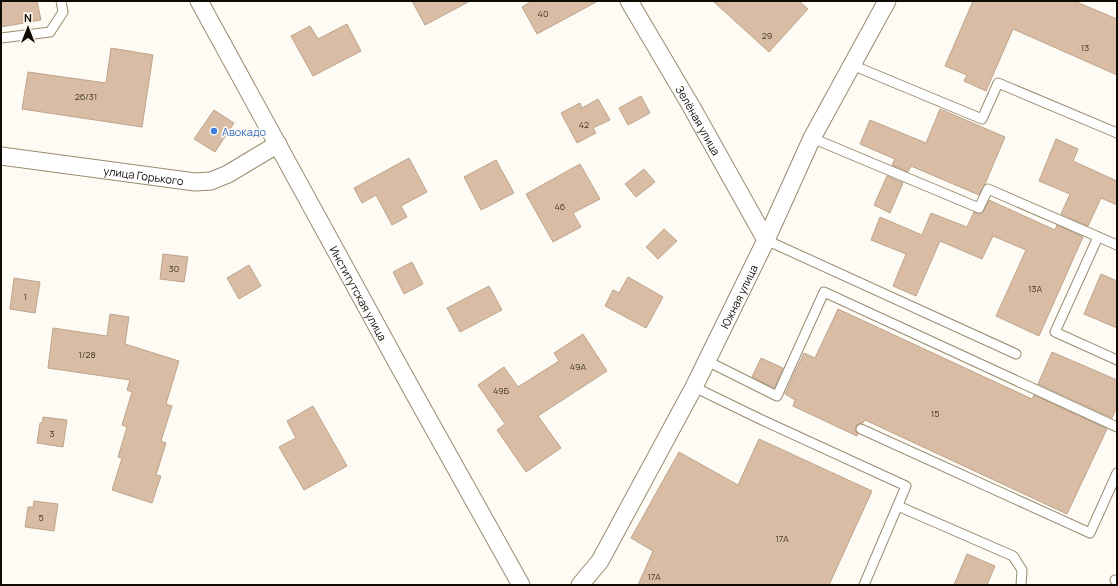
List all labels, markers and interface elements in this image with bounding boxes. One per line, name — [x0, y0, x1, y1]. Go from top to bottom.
house number: 40 — [538, 7, 548, 20]
north arrow — [8, 8, 48, 48]
text: N — [24, 10, 32, 25]
house number: 29 — [762, 29, 772, 42]
house number: 13 — [1081, 41, 1089, 54]
street label: Зелёная улица — [673, 83, 724, 158]
house number: 26/31 — [75, 90, 97, 103]
house number: 42 — [579, 118, 589, 131]
place label: Авокадо — [222, 124, 267, 139]
marker: Авокадо — [209, 126, 219, 136]
street label: улица Горького — [103, 162, 185, 188]
house number: 46 — [555, 200, 566, 213]
street label: Институтская улица — [327, 243, 391, 343]
house number: 30 — [169, 262, 179, 275]
street label: Южная улица — [716, 262, 760, 331]
house number: 13А — [1028, 282, 1042, 295]
house number: 1 — [23, 290, 27, 303]
house number: 1/28 — [78, 348, 96, 361]
house number: 49А — [570, 360, 587, 373]
house number: 49Б — [493, 384, 510, 397]
house number: 15 — [931, 407, 939, 420]
house number: 3 — [50, 427, 55, 440]
house number: 5 — [38, 511, 44, 524]
house number: 17А — [775, 532, 789, 545]
house number: 17А — [647, 570, 661, 583]

